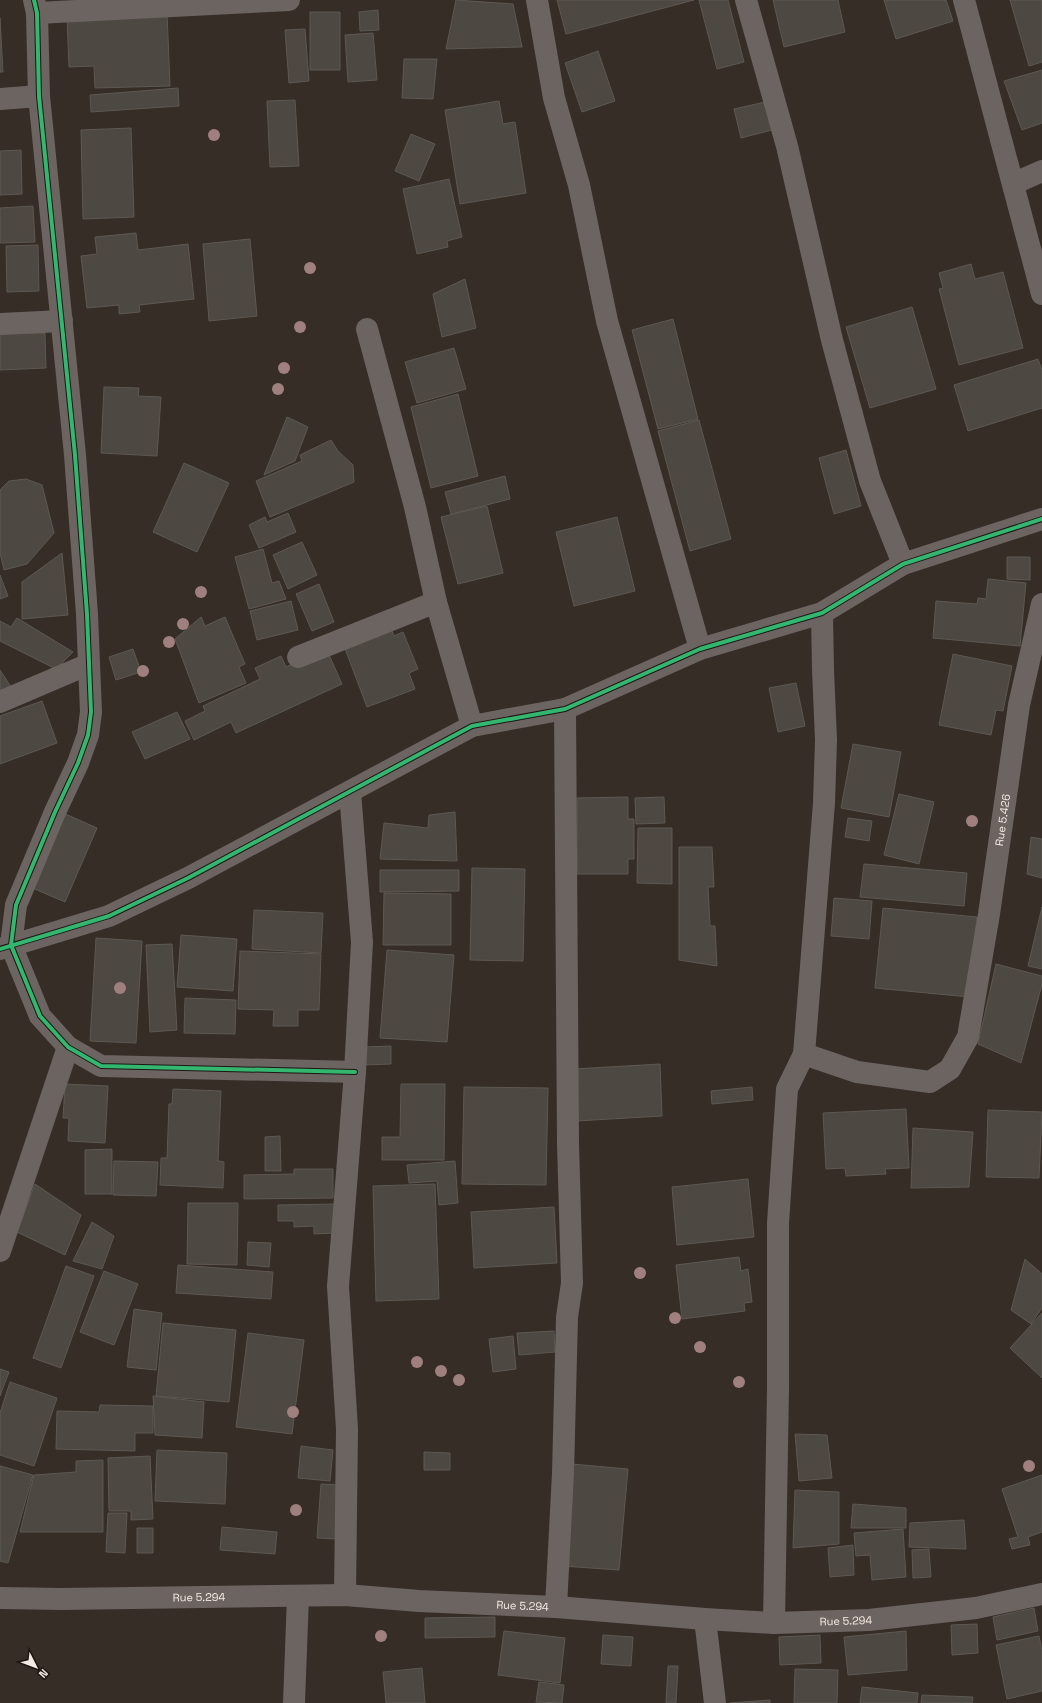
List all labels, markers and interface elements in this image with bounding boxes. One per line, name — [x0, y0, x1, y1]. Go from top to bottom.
street label: Rue 5.426 — [992, 793, 1013, 847]
street label: Rue 5.294 — [173, 1590, 226, 1604]
street label: Rue 5.294 — [496, 1597, 549, 1614]
street label: Rue 5.294 — [819, 1613, 873, 1629]
north arrow — [16, 1647, 56, 1687]
text: N — [36, 1666, 51, 1681]

